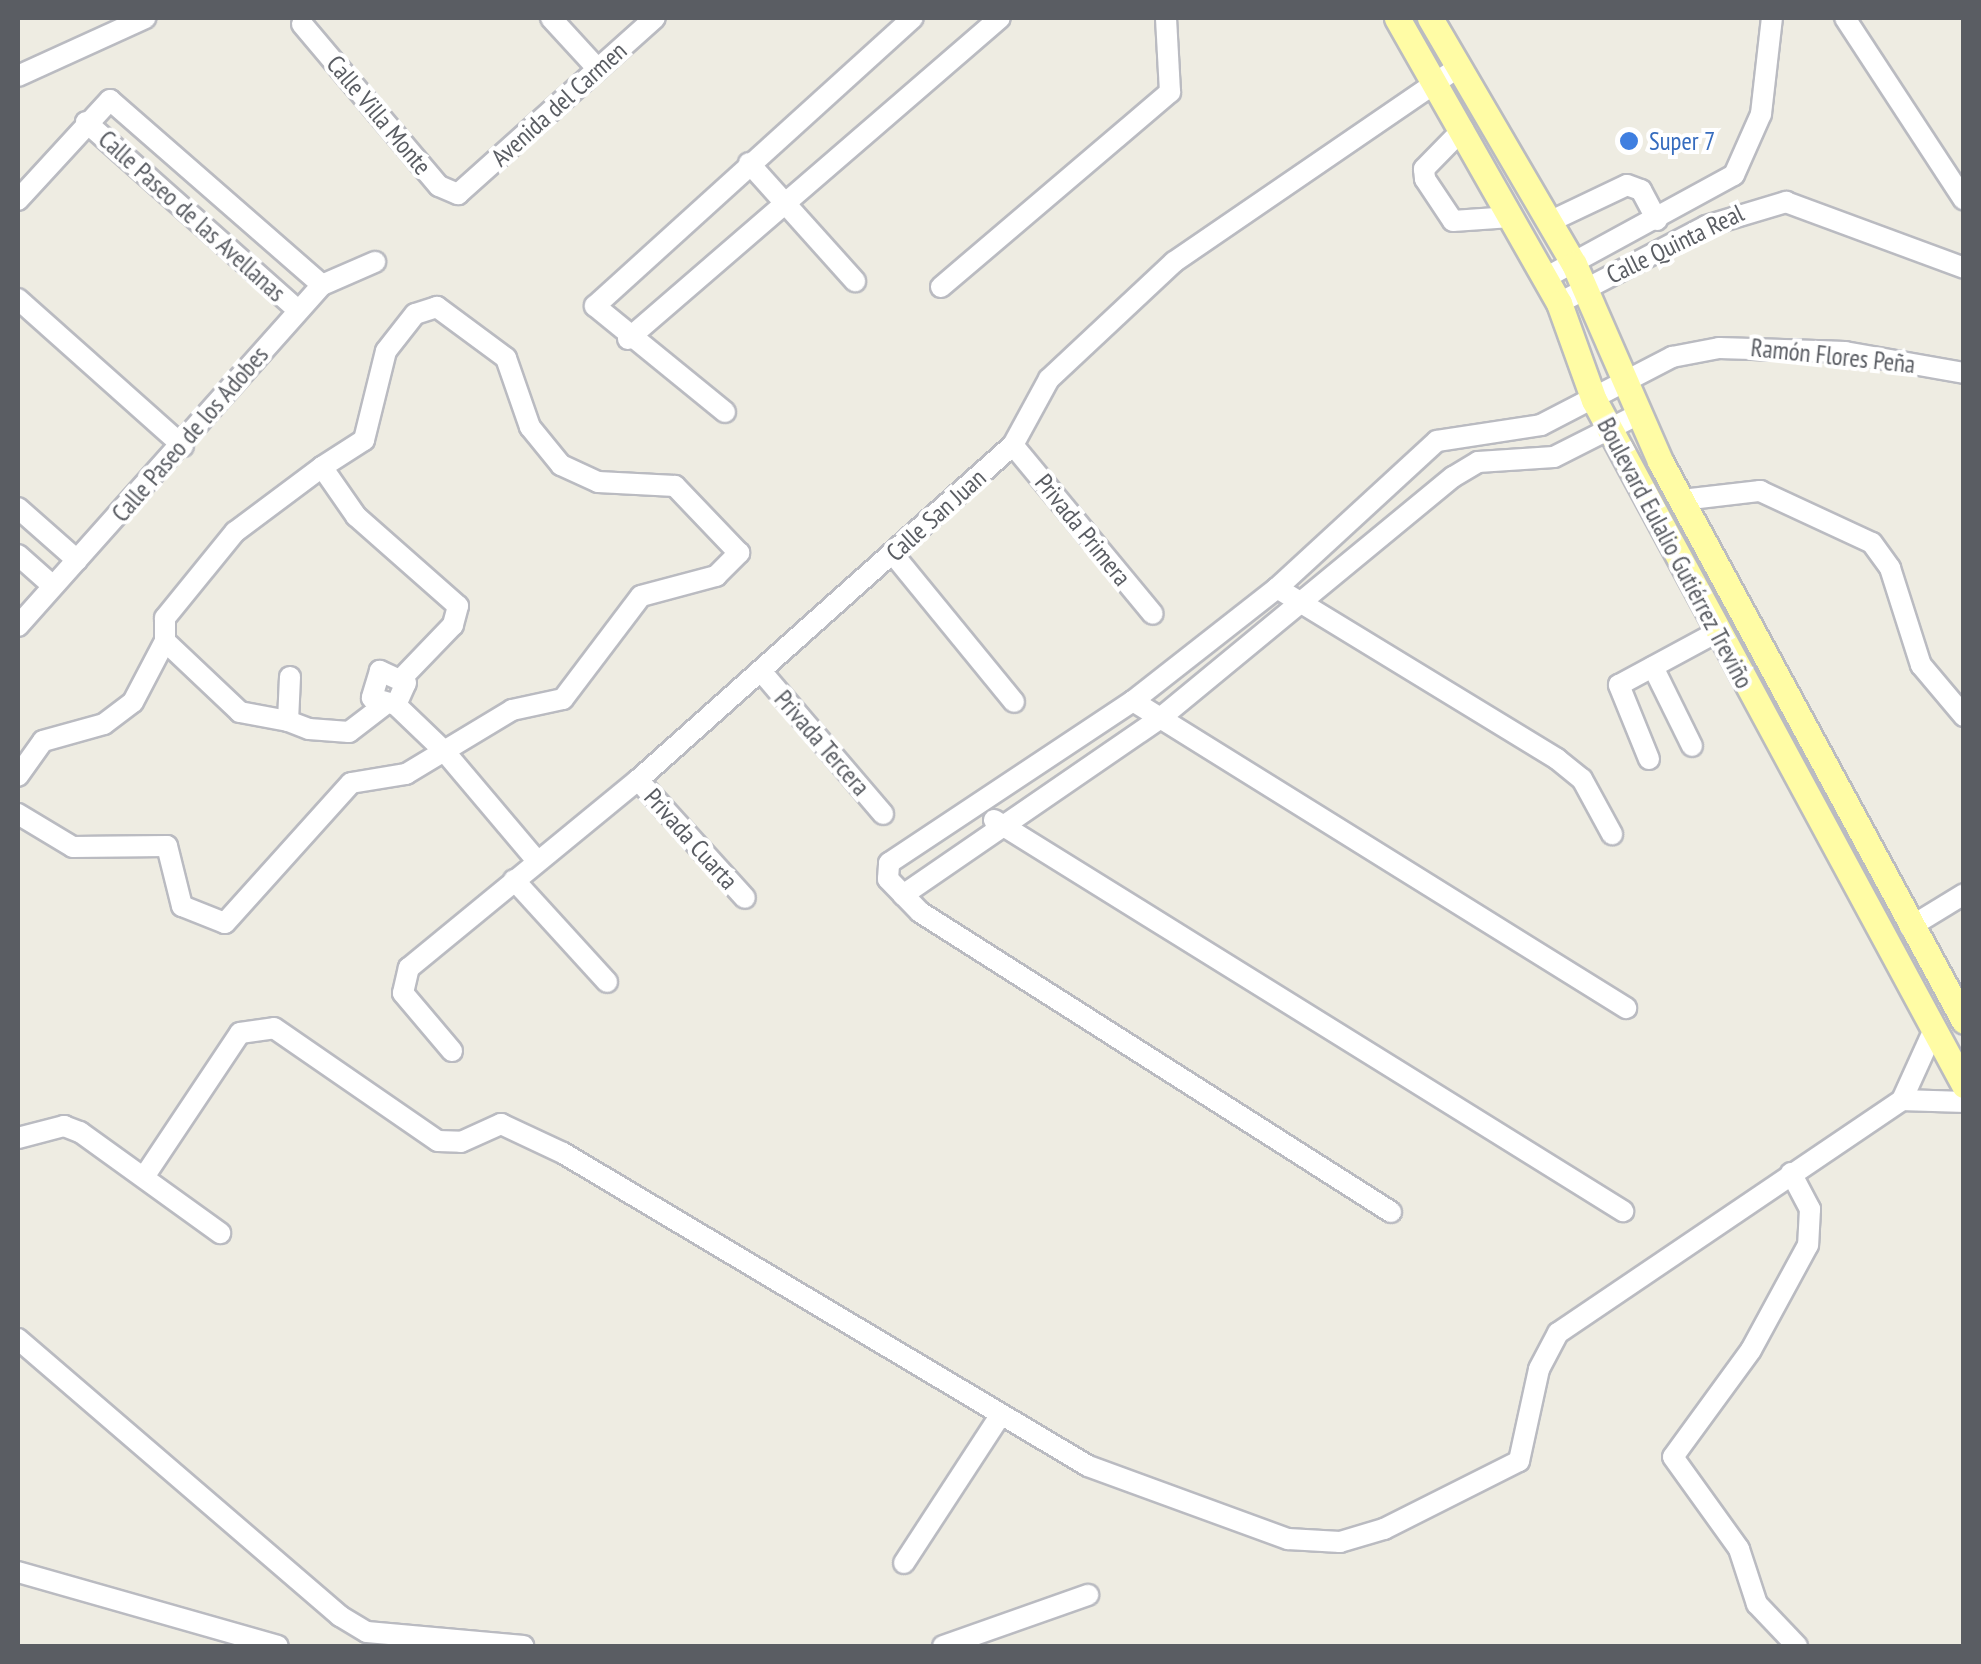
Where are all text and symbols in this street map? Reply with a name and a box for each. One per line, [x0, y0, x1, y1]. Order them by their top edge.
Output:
street label: Avenida del Carmen [485, 36, 633, 172]
street label: Calle Villa Monte [320, 49, 438, 181]
street label: Calle Paseo de las Avellanas [92, 124, 292, 308]
place label: Super 7 [1649, 126, 1715, 156]
marker: Super 7 [1618, 130, 1640, 152]
street label: Calle Quinta Real [1602, 198, 1748, 290]
street label: Ramón Flores Peña [1749, 332, 1917, 380]
street label: Calle Paseo de los Adobes [105, 340, 275, 528]
street label: Boulevard Eulalio Gutiérrez Treviño [1591, 412, 1759, 694]
street label: Calle San Juan [880, 463, 992, 567]
street label: Privada Primera [1029, 468, 1137, 592]
street label: Privada Tercera [768, 684, 876, 802]
street label: Privada Cuarta [638, 783, 744, 895]

